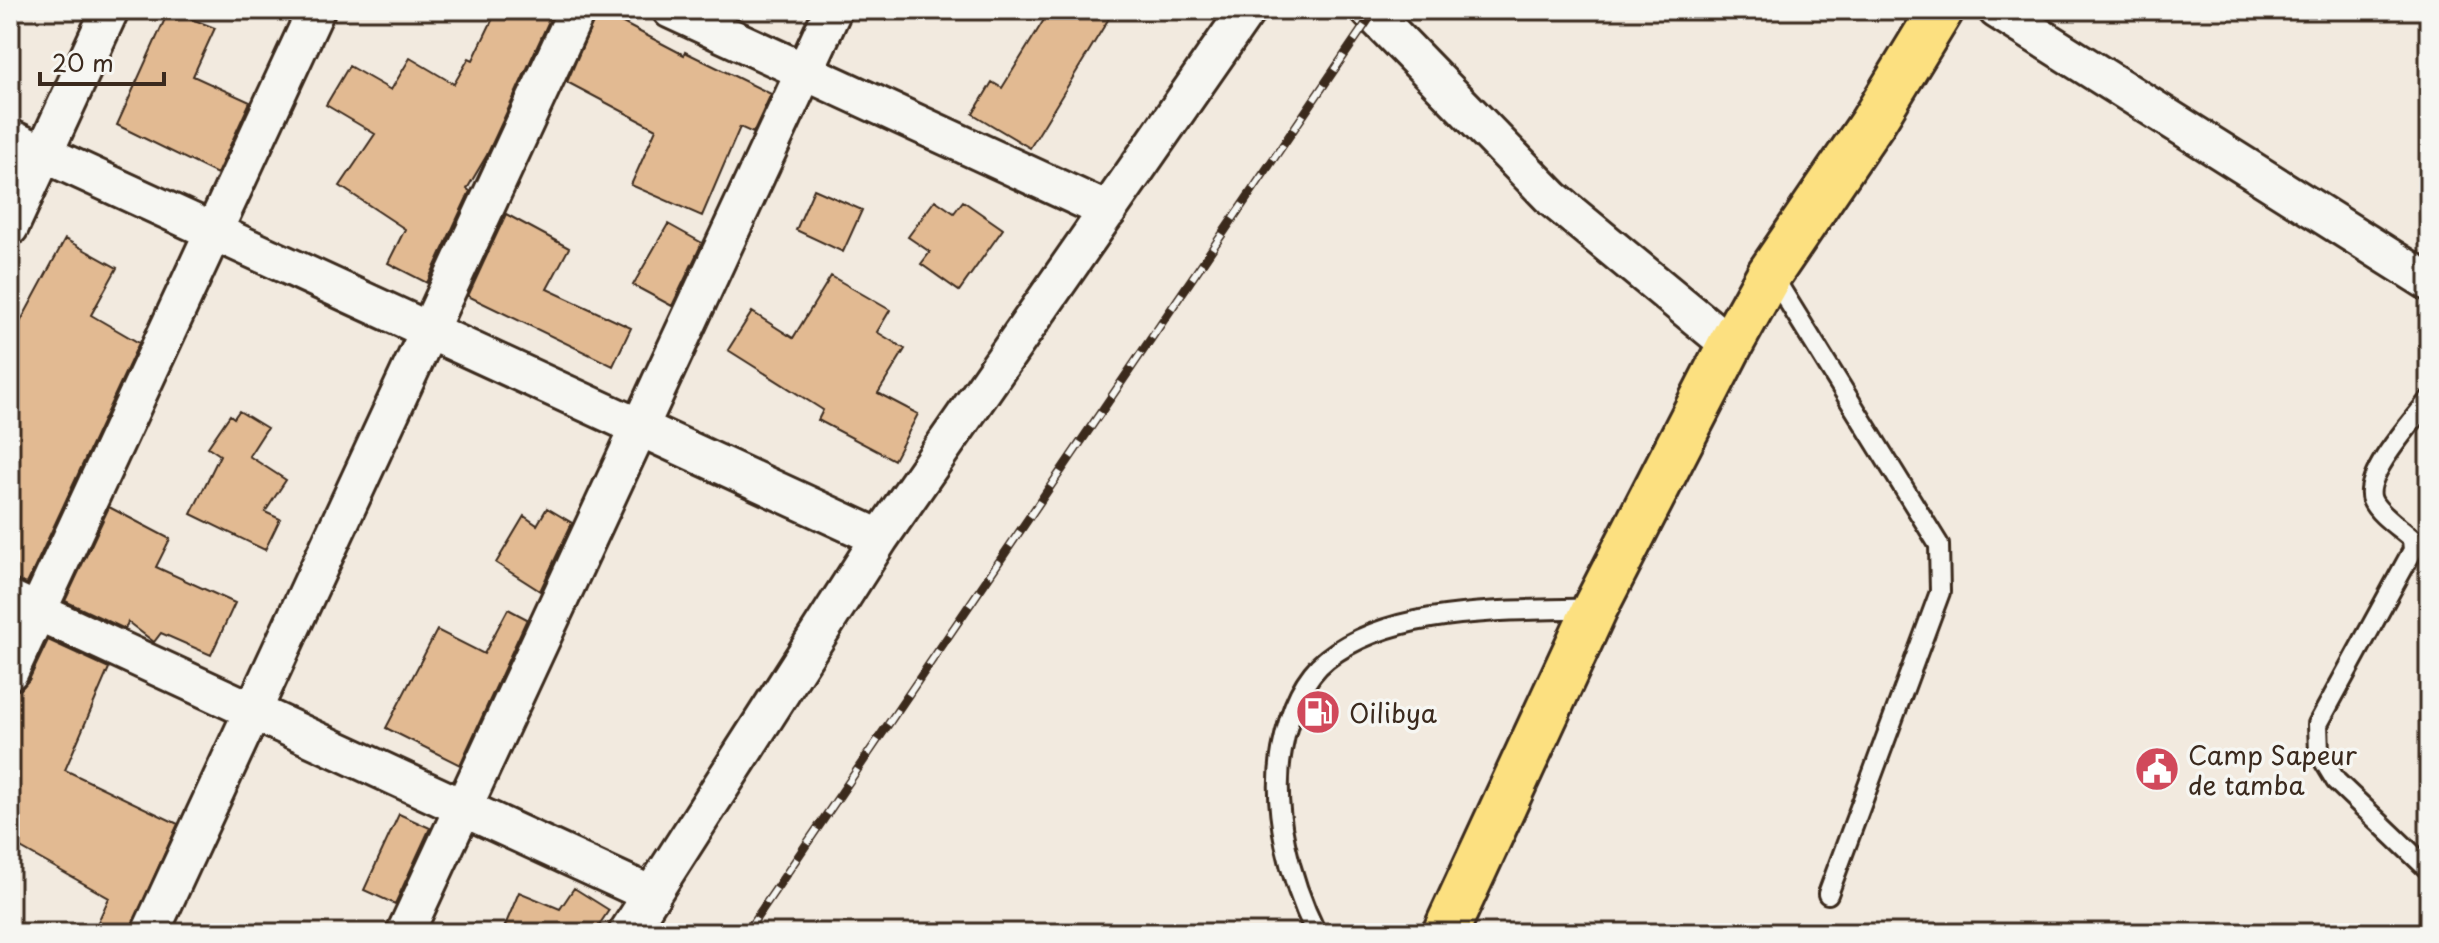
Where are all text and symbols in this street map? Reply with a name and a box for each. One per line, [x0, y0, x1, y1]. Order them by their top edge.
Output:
scale bar [40, 36, 164, 86]
text: 20 m [52, 44, 114, 80]
fuel station icon: Oilibya [1294, 688, 1342, 736]
place label: Oilibya [1349, 693, 1438, 732]
place label: Camp Sapeur de tamba [2188, 735, 2358, 804]
public building icon: Camp Sapeur de tamba [2133, 745, 2181, 793]

